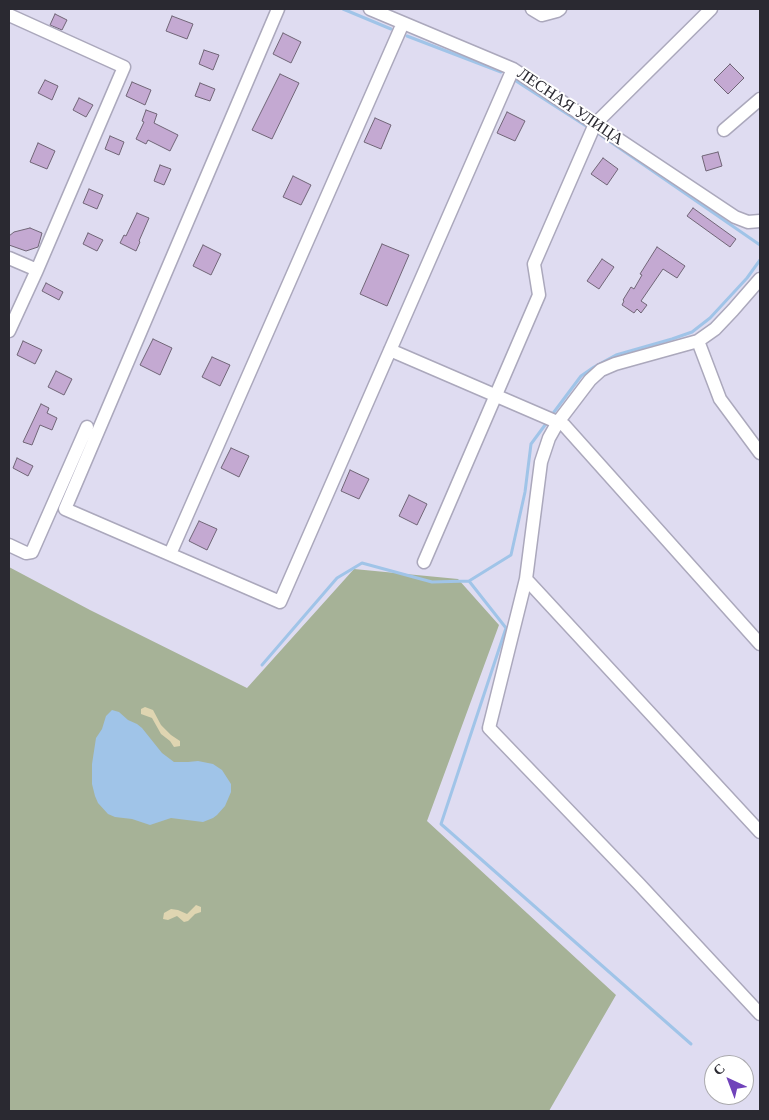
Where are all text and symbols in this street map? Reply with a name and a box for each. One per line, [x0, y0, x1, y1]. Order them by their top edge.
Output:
street label: ЛЕСНАЯ УЛИЦА [513, 64, 627, 150]
north arrow [704, 1055, 754, 1105]
text: С [710, 1060, 728, 1078]

